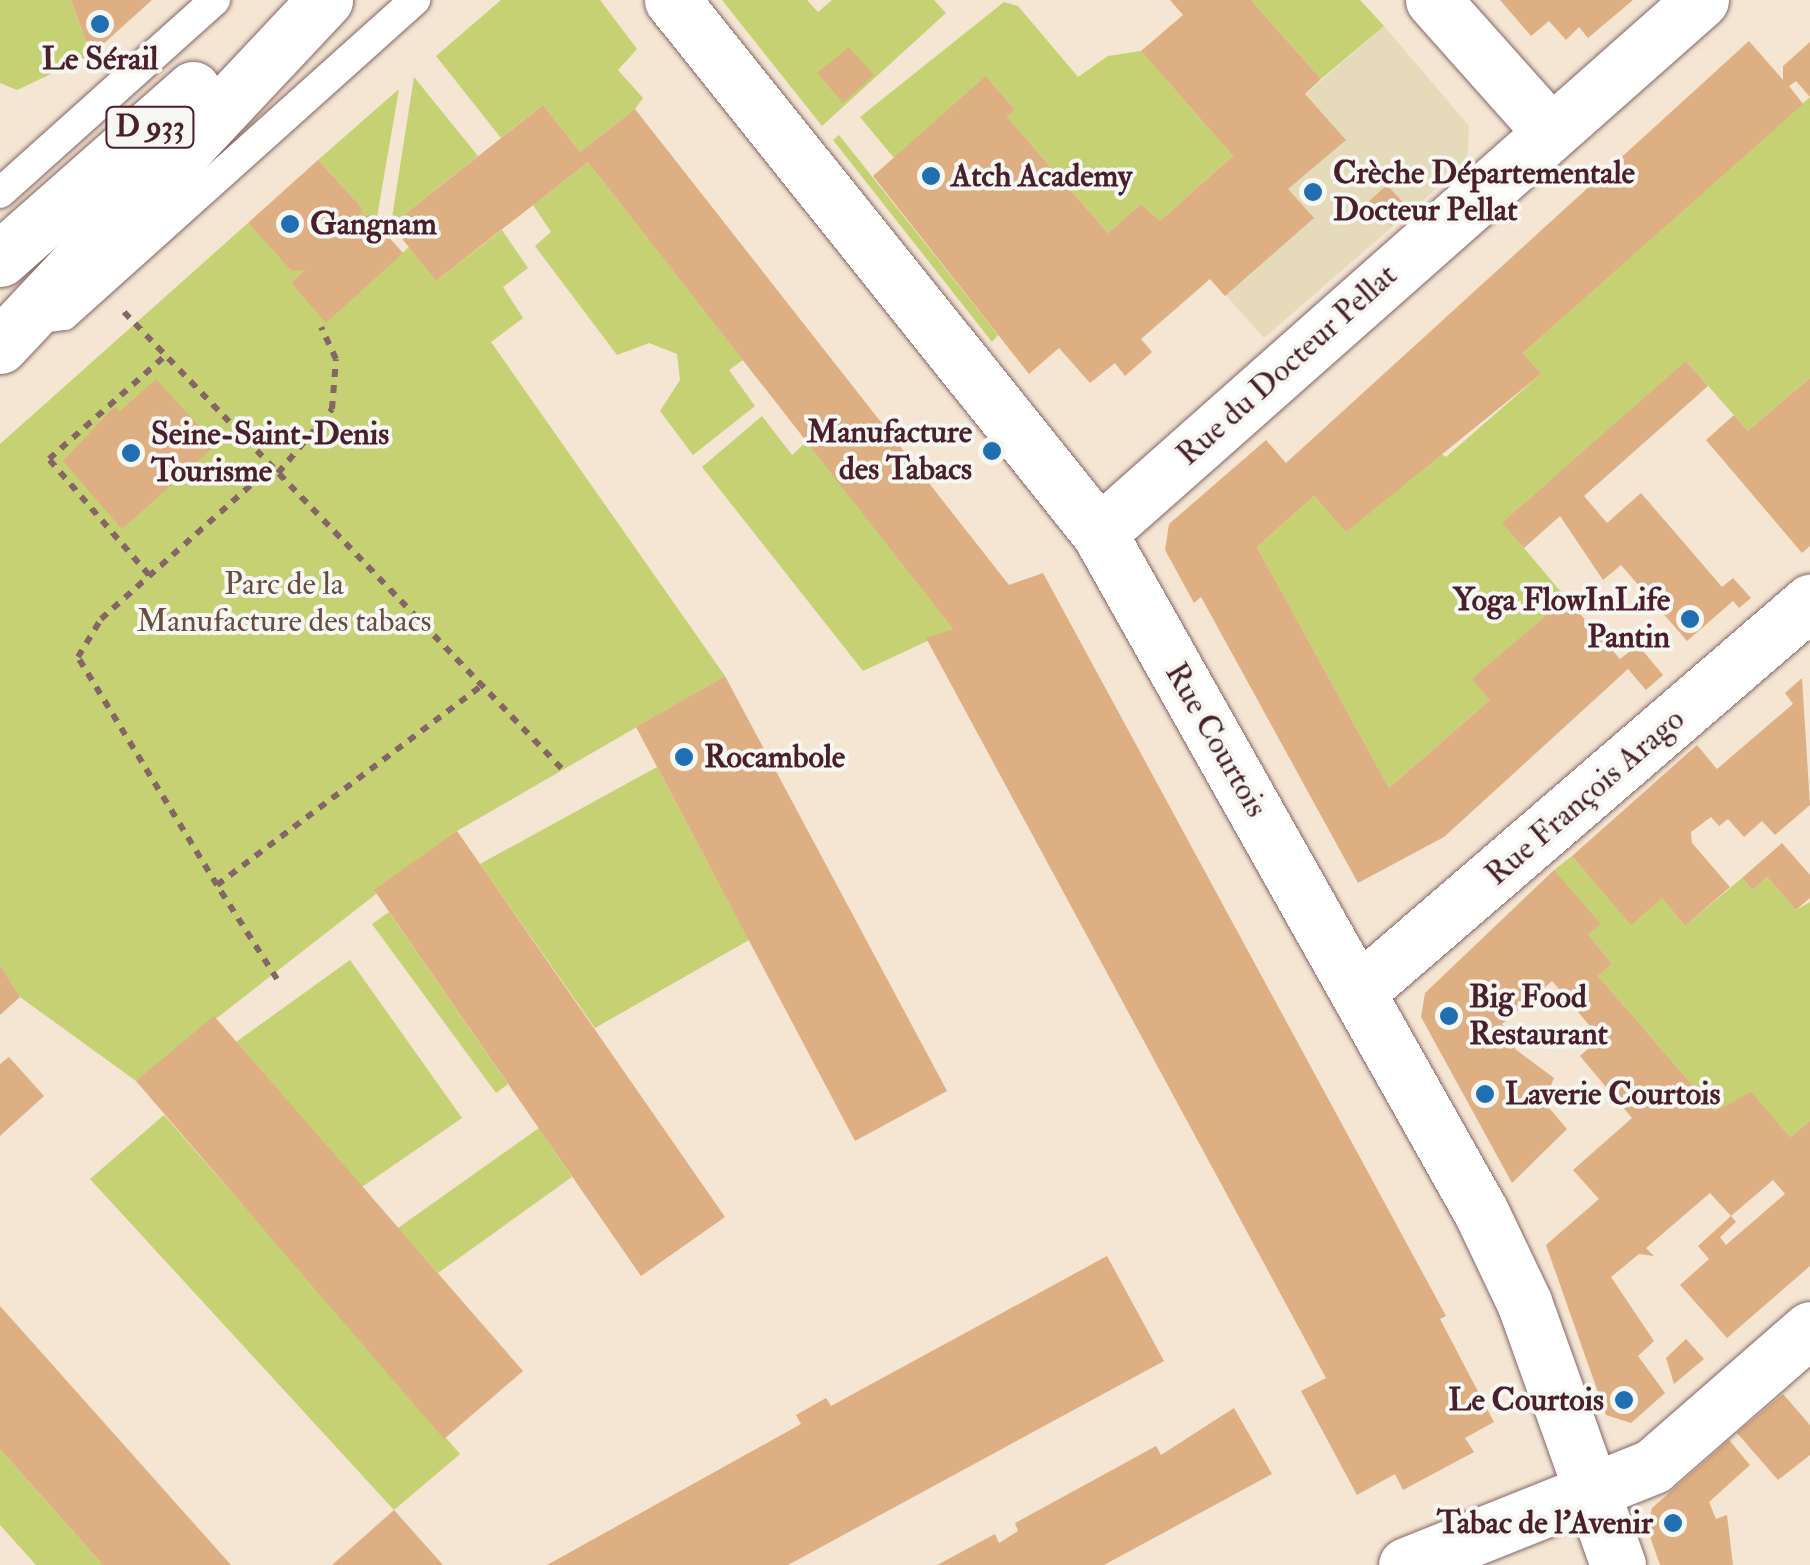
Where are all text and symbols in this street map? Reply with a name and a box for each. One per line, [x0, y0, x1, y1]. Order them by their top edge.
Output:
marker: Le Sérail [89, 13, 111, 35]
place label: Le Sérail [42, 40, 158, 78]
road number: D 933 [105, 102, 195, 152]
place label: Crèche Départementale Docteur Pellat [1333, 155, 1635, 230]
place label: Atch Academy [951, 157, 1132, 195]
marker: Atch Academy [920, 165, 942, 187]
marker: Crèche Départementale Docteur Pellat [1302, 181, 1324, 203]
place label: Gangnam [310, 205, 437, 243]
marker: Gangnam [279, 213, 301, 235]
street label: Rue du Docteur Pellat [1169, 256, 1405, 474]
place label: Manufacture des Tabacs [807, 414, 972, 489]
place label: Seine-Saint-Denis Tourisme [151, 416, 389, 491]
marker: Manufacture des Tabacs [981, 440, 1003, 462]
marker: Seine-Saint-Denis Tourisme [120, 442, 142, 464]
park label: Parc de la Manufacture des tabacs [136, 566, 432, 641]
place label: Yoga FlowInLife Pantin [1453, 582, 1670, 657]
marker: Yoga FlowInLife Pantin [1679, 608, 1701, 630]
street label: Rue Courtois [1156, 656, 1276, 824]
street label: Rue François Arago [1478, 700, 1692, 894]
place label: Rocambole [704, 738, 845, 776]
marker: Rocambole [673, 746, 695, 768]
place label: Big Food Restaurant [1469, 979, 1608, 1054]
marker: Big Food Restaurant [1438, 1005, 1460, 1027]
place label: Laverie Courtois [1505, 1075, 1721, 1113]
marker: Laverie Courtois [1474, 1083, 1496, 1105]
place label: Le Courtois [1448, 1381, 1604, 1419]
marker: Le Courtois [1613, 1389, 1635, 1411]
place label: Tabac de l'Avenir [1437, 1504, 1653, 1542]
marker: Tabac de l'Avenir [1662, 1512, 1684, 1534]

